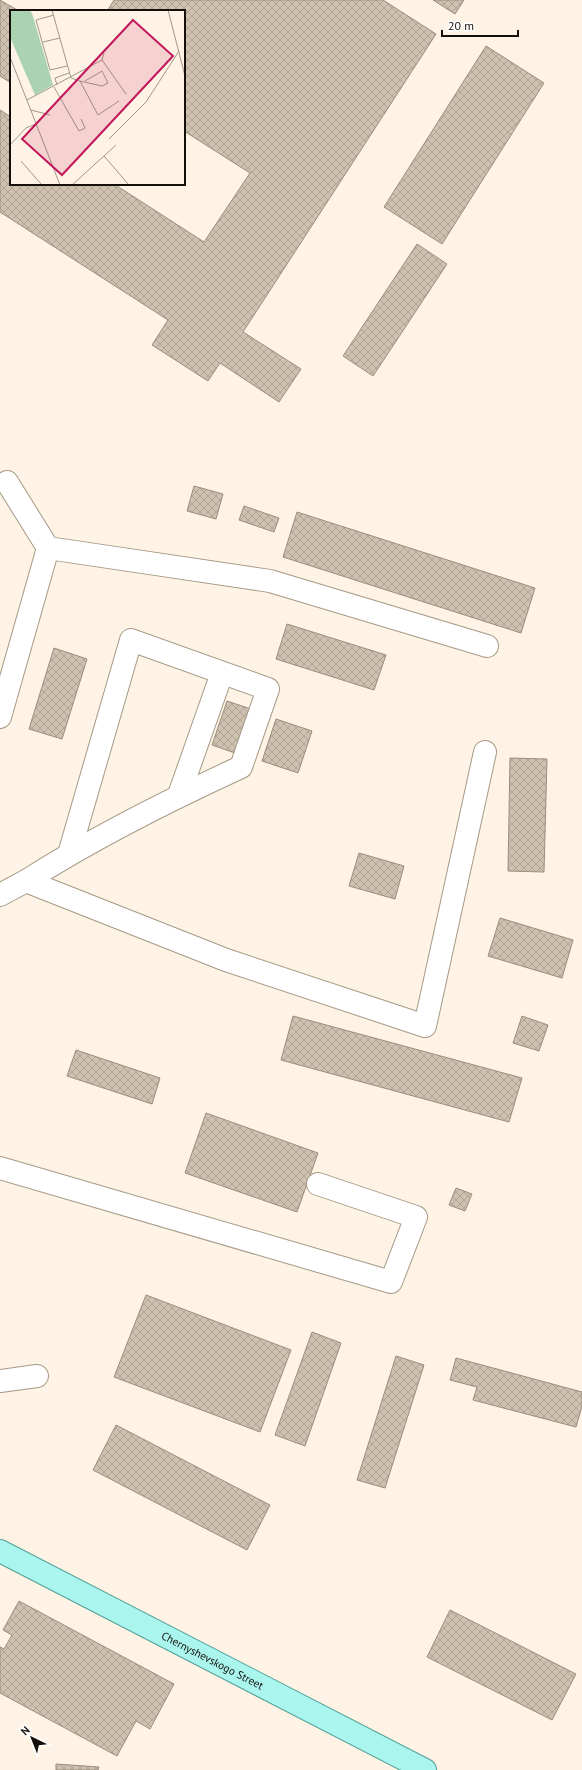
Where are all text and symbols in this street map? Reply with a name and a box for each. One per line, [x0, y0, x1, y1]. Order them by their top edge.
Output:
inset map [10, 10, 185, 185]
scale bar [442, 12, 518, 38]
text: 20 m [448, 18, 474, 33]
street label: Chernyshevskogo Street [159, 1628, 266, 1693]
north arrow [12, 1718, 52, 1758]
text: N [18, 1723, 33, 1738]

